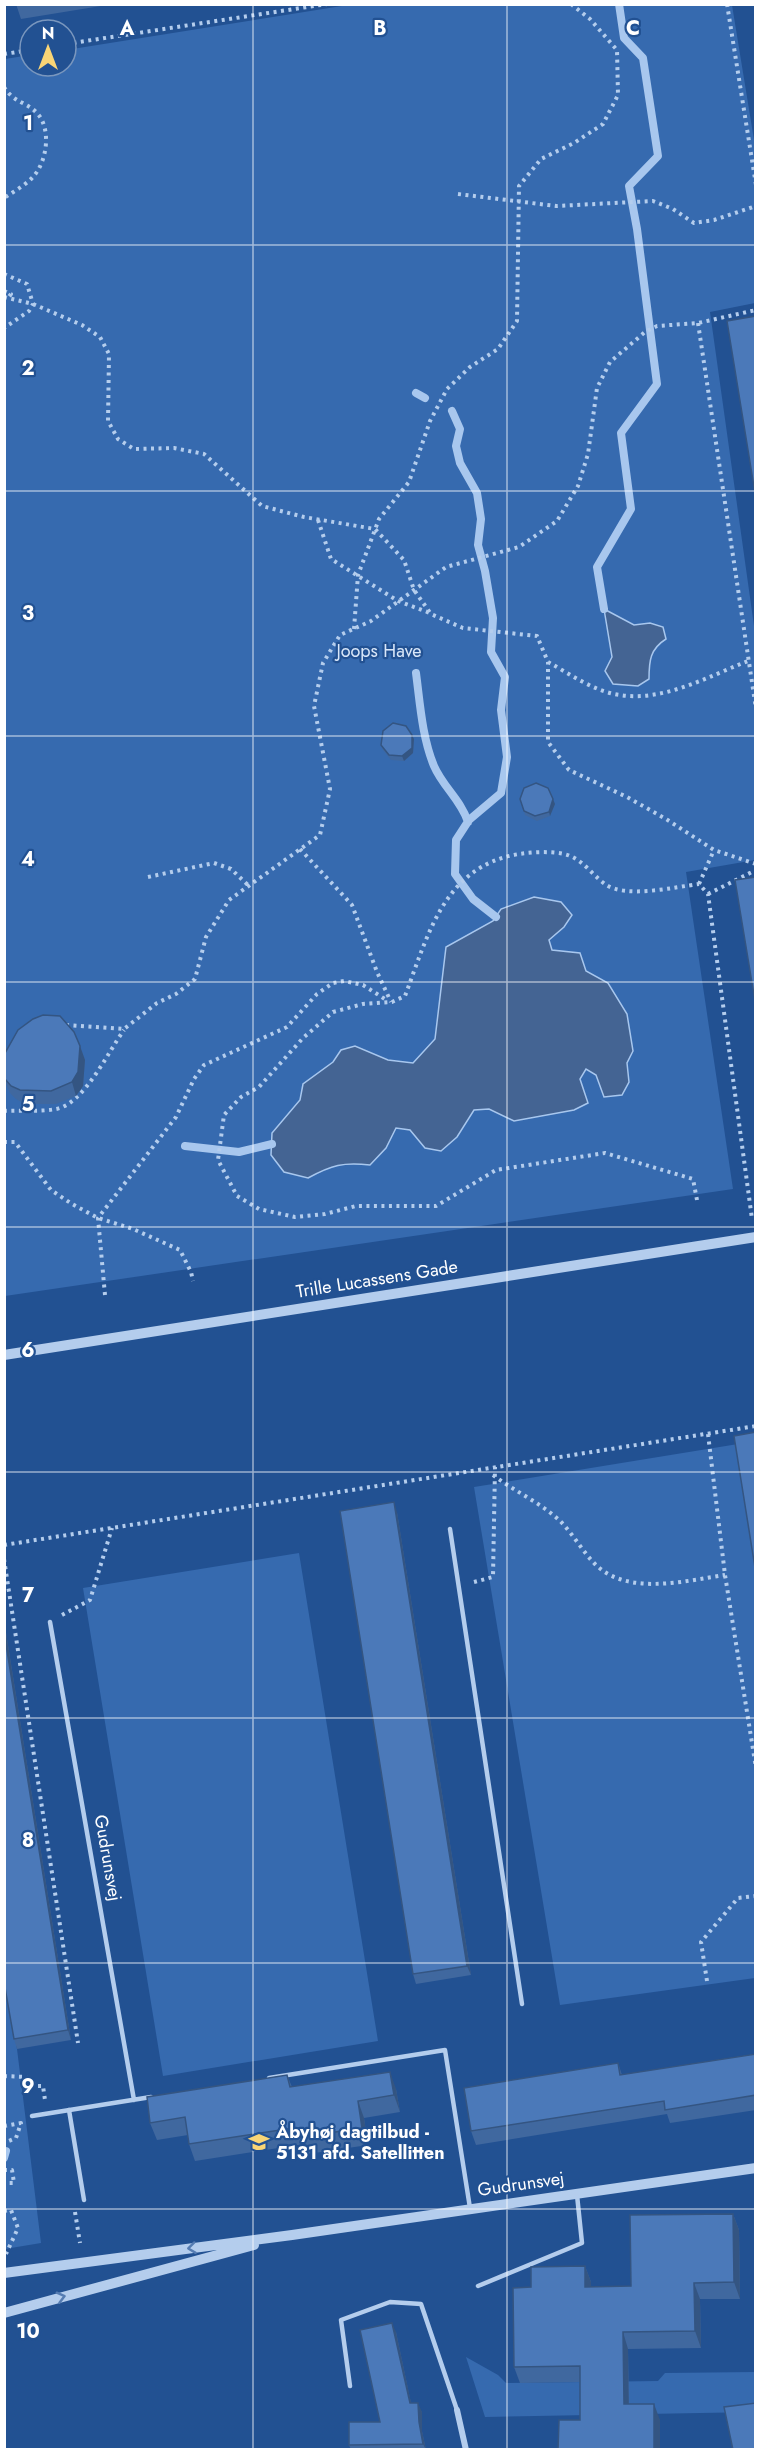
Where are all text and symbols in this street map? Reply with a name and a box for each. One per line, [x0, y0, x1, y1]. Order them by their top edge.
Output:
text: A [119, 14, 135, 43]
text: B [373, 14, 387, 43]
text: C [626, 14, 640, 43]
north arrow [18, 18, 78, 78]
text: N [42, 22, 54, 45]
text: 1 [23, 109, 33, 138]
text: 2 [21, 354, 35, 383]
text: 3 [22, 599, 34, 628]
park label: Joops Have [334, 638, 422, 664]
text: 4 [21, 845, 35, 874]
text: 5 [22, 1090, 35, 1119]
street label: Trille Lucassens Gade [294, 1253, 460, 1305]
text: 6 [21, 1336, 35, 1365]
text: 7 [22, 1581, 35, 1610]
street label: Gudrunsvej [88, 1813, 128, 1903]
text: 8 [22, 1826, 34, 1855]
text: 9 [21, 2072, 35, 2101]
place label: Åbyhøj dagtilbud - 5131 afd. Satellitten [275, 2119, 445, 2166]
school or university icon: Åbyhøj dagtilbud - 5131 afd. Satellitten [247, 2130, 271, 2154]
street label: Gudrunsvej [476, 2165, 566, 2203]
one-way arrow [188, 2241, 197, 2253]
one-way arrow [56, 2292, 66, 2305]
text: 10 [16, 2317, 40, 2346]

